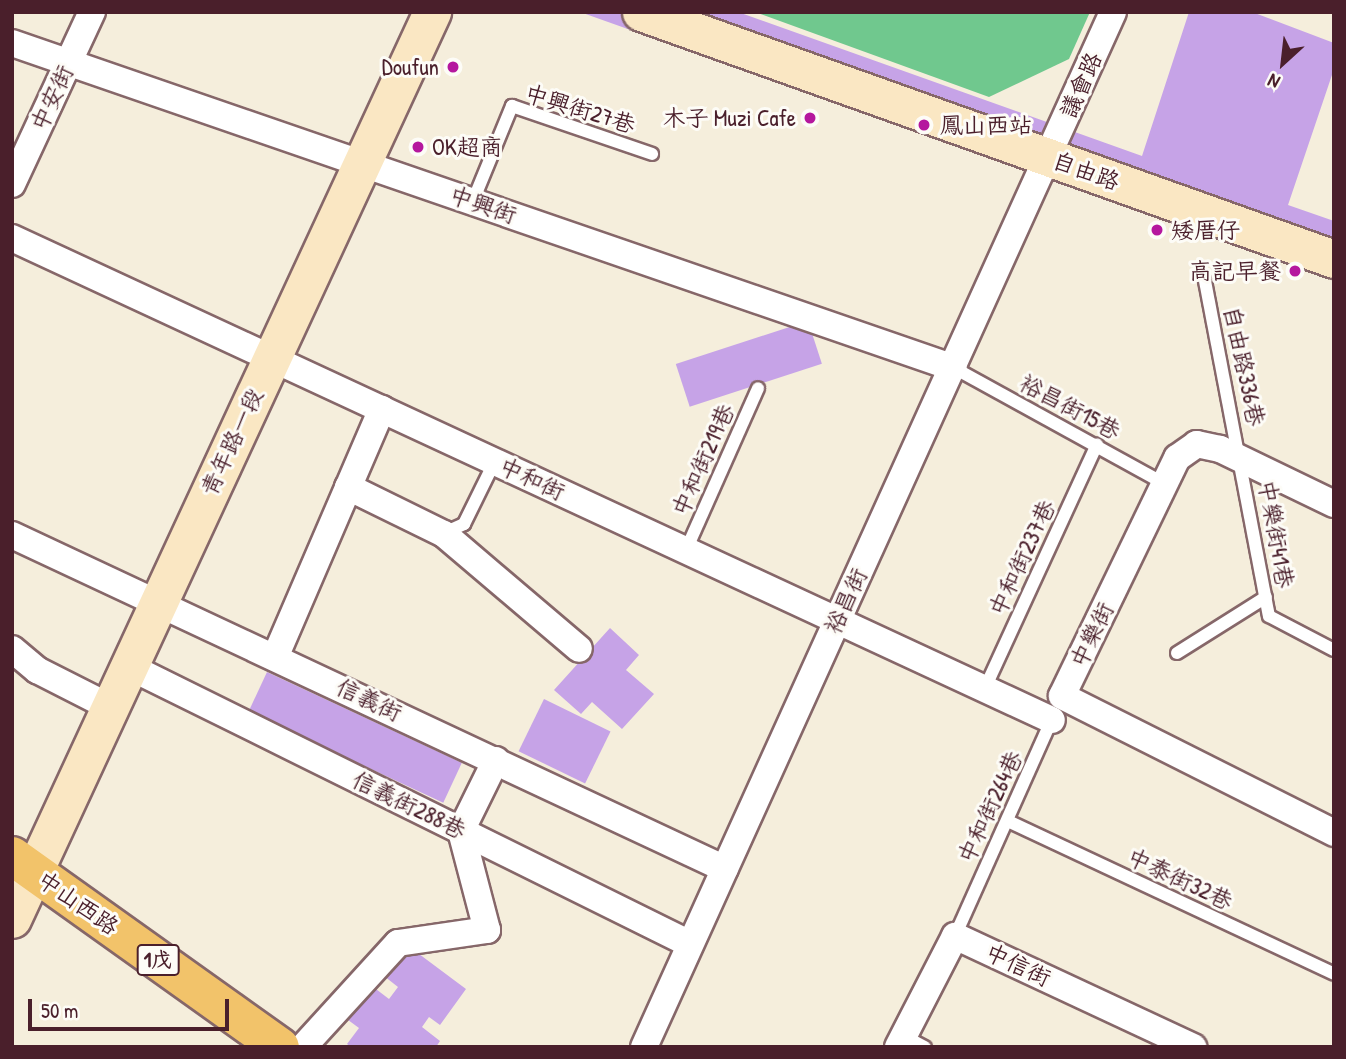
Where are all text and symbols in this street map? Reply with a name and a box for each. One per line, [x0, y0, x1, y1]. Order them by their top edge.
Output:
north arrow [1248, 28, 1318, 98]
street label: 議會路 [1054, 48, 1108, 122]
place label: Doufun [382, 53, 439, 81]
marker: Doufun [445, 59, 461, 75]
street label: 中安街 [25, 61, 79, 135]
text: N [1263, 68, 1284, 96]
street label: 中興街27巷 [521, 79, 639, 139]
place label: 木子 Muzi Cafe [663, 104, 796, 132]
marker: 木子 Muzi Cafe [802, 110, 818, 126]
place label: 鳳山西站 [940, 111, 1032, 139]
marker: 鳳山西站 [914, 115, 934, 135]
place label: OK超商 [432, 133, 503, 161]
marker: OK超商 [410, 139, 426, 155]
street label: 自由路 [1049, 146, 1123, 196]
street label: 中興街 [446, 181, 520, 229]
place label: 矮厝仔 [1171, 216, 1240, 244]
marker: 矮厝仔 [1149, 222, 1165, 238]
place label: 高記早餐 [1189, 257, 1281, 285]
marker: 高記早餐 [1287, 263, 1303, 279]
street label: 自由路336巷 [1218, 304, 1270, 428]
street label: 裕昌街15巷 [1015, 369, 1125, 445]
street label: 青年路一段 [195, 384, 269, 500]
street label: 中和街219巷 [666, 400, 740, 520]
street label: 中和街 [495, 452, 569, 506]
street label: 中樂街41巷 [1253, 478, 1299, 590]
street label: 中和街237巷 [983, 496, 1061, 620]
street label: 裕昌街 [819, 564, 873, 638]
street label: 中樂街 [1064, 598, 1120, 672]
street label: 信義街 [332, 673, 406, 727]
street label: 中和街264巷 [952, 747, 1028, 867]
street label: 信義街288巷 [348, 766, 470, 844]
street label: 中泰街32巷 [1123, 843, 1237, 915]
street label: 中山西路 [32, 865, 124, 941]
street label: 中信街 [981, 938, 1055, 992]
road number: 1戊 [135, 942, 181, 978]
scale bar [32, 986, 233, 1030]
text: 50 m [41, 996, 78, 1025]

